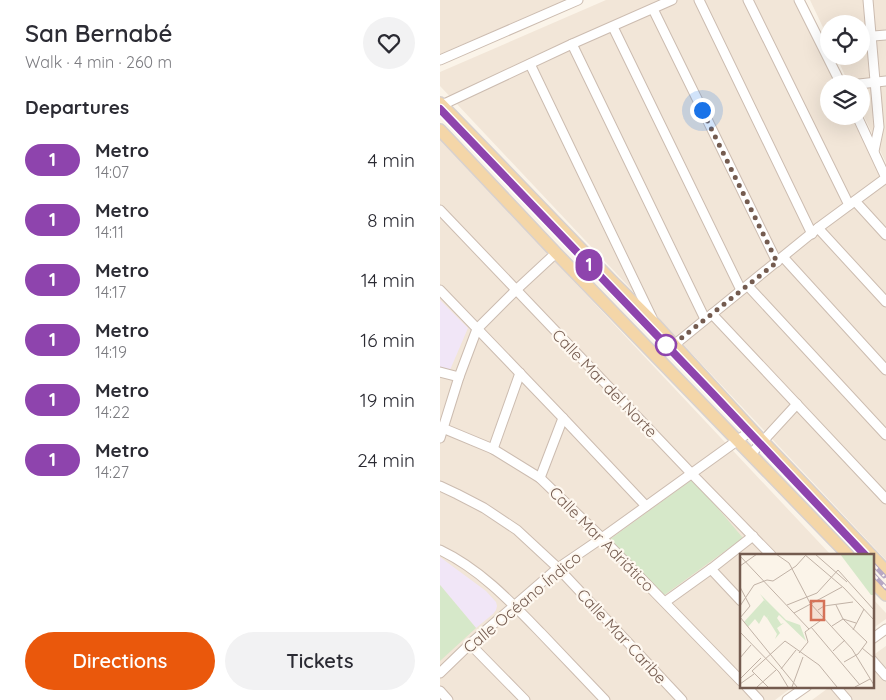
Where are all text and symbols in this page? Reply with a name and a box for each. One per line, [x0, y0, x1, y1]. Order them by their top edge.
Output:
map controls [820, 15, 870, 125]
button: locate [820, 15, 870, 65]
button: heart [363, 17, 415, 69]
text: San Bernabé [25, 18, 172, 48]
text: Walk · 4 min · 260 m [25, 52, 172, 72]
button: layers [820, 75, 870, 125]
text: Departures [25, 95, 129, 119]
your location [690, 98, 715, 123]
text: Metro [95, 138, 149, 162]
text: 1 [49, 148, 56, 171]
text: 4 min [367, 148, 415, 172]
text: 14:07 [95, 162, 129, 182]
text: Metro [95, 198, 149, 222]
text: 1 [49, 208, 56, 231]
text: 8 min [367, 208, 415, 232]
text: 14:11 [95, 222, 124, 242]
line badge: 1 [573, 249, 605, 281]
text: 1 [585, 253, 593, 276]
text: Metro [95, 258, 149, 282]
text: 1 [49, 268, 56, 291]
text: 14 min [361, 268, 415, 292]
text: 14:17 [95, 282, 126, 302]
text: Metro [95, 318, 149, 342]
street label: Calle Mar del Norte [548, 325, 662, 441]
text: 1 [49, 328, 56, 351]
text: 16 min [360, 328, 415, 352]
unlabelled marker [655, 334, 677, 356]
text: 14:19 [95, 342, 127, 362]
text: Metro [95, 378, 149, 402]
text: 1 [49, 388, 56, 411]
text: 19 min [360, 388, 415, 412]
text: 14:22 [95, 402, 130, 422]
text: Metro [95, 438, 149, 462]
text: 1 [49, 448, 56, 471]
text: 24 min [357, 448, 415, 472]
text: 14:27 [95, 462, 129, 482]
street label: Calle Mar Adriático [545, 482, 659, 596]
street label: Calle Océano Índico [459, 547, 585, 657]
inset map [740, 554, 873, 688]
street label: Calle Mar Caribe [573, 584, 671, 688]
button: Directions [25, 632, 215, 690]
button: Tickets [225, 632, 415, 690]

